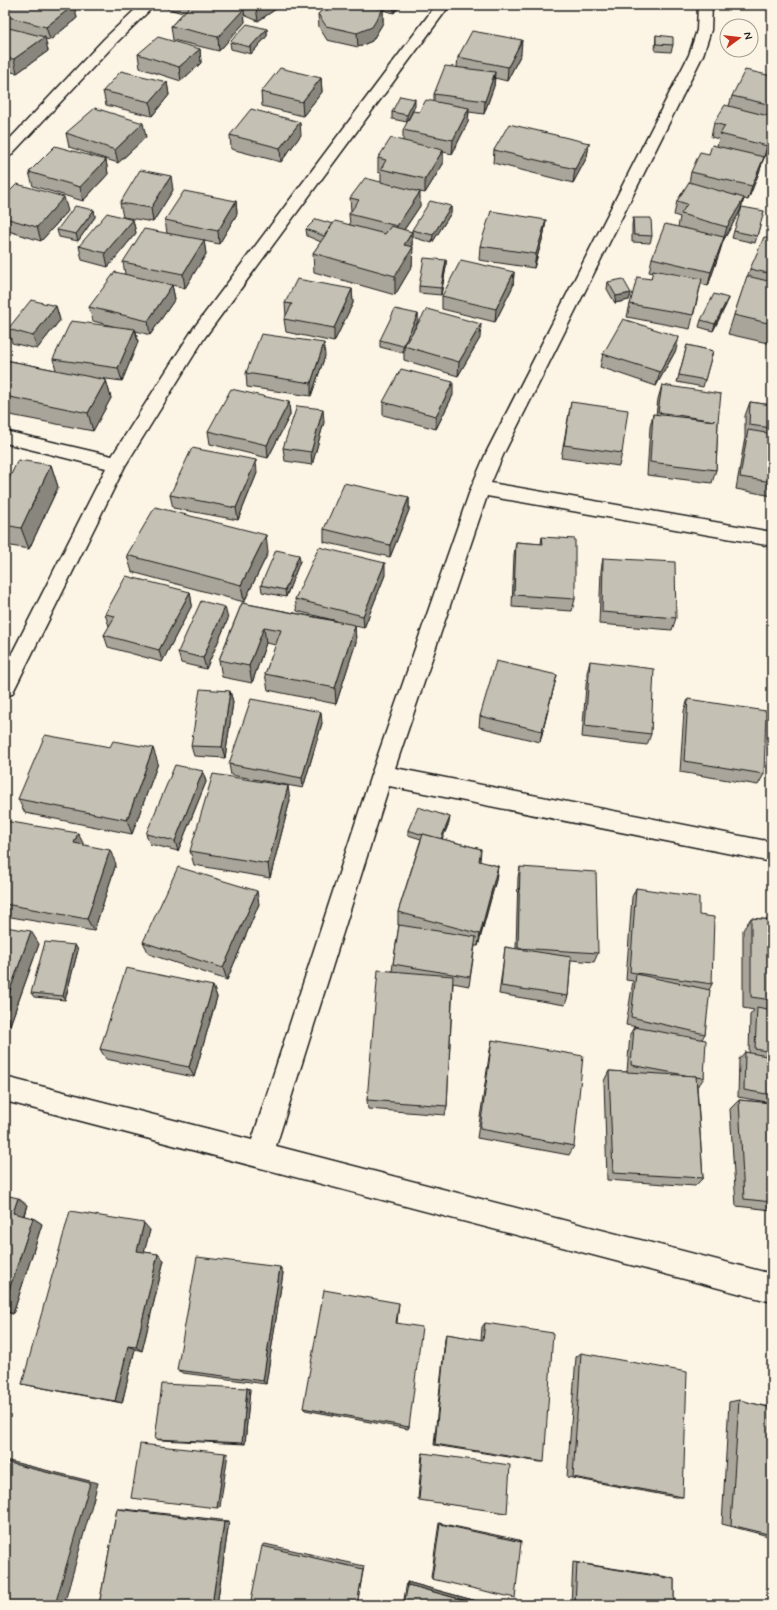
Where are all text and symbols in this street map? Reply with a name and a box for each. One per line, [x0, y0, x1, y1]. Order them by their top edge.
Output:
north arrow [719, 18, 759, 58]
text: N [740, 30, 755, 41]

